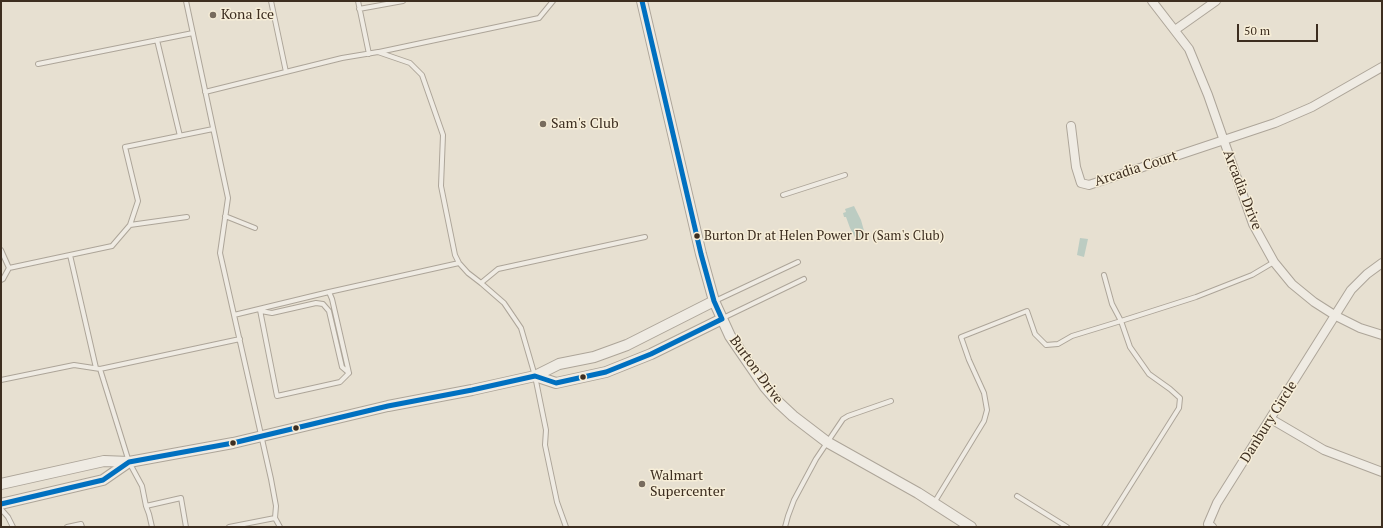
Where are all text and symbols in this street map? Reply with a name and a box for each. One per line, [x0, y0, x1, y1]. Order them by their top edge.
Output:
place label: Kona Ice [221, 7, 274, 23]
marker: Kona Ice [208, 10, 218, 20]
scale bar [1239, 16, 1320, 42]
text: 50 m [1244, 23, 1270, 38]
place label: Sam's Club [551, 116, 619, 132]
marker: Sam's Club [538, 119, 548, 129]
street label: Arcadia Court [1093, 148, 1179, 190]
street label: Arcadia Drive [1219, 148, 1265, 232]
place label: Burton Dr at Helen Power Dr (Sam's Club) [704, 228, 944, 244]
marker: Burton Dr at Helen Power Dr (Sam's Club) [692, 231, 702, 241]
street label: Burton Drive [726, 333, 786, 407]
unlabelled marker [578, 372, 588, 382]
street label: Danbury Circle [1237, 378, 1301, 466]
unlabelled marker [291, 423, 301, 433]
unlabelled marker [228, 438, 238, 448]
place label: Walmart Supercenter [650, 468, 725, 500]
marker: Walmart Supercenter [637, 479, 647, 489]

